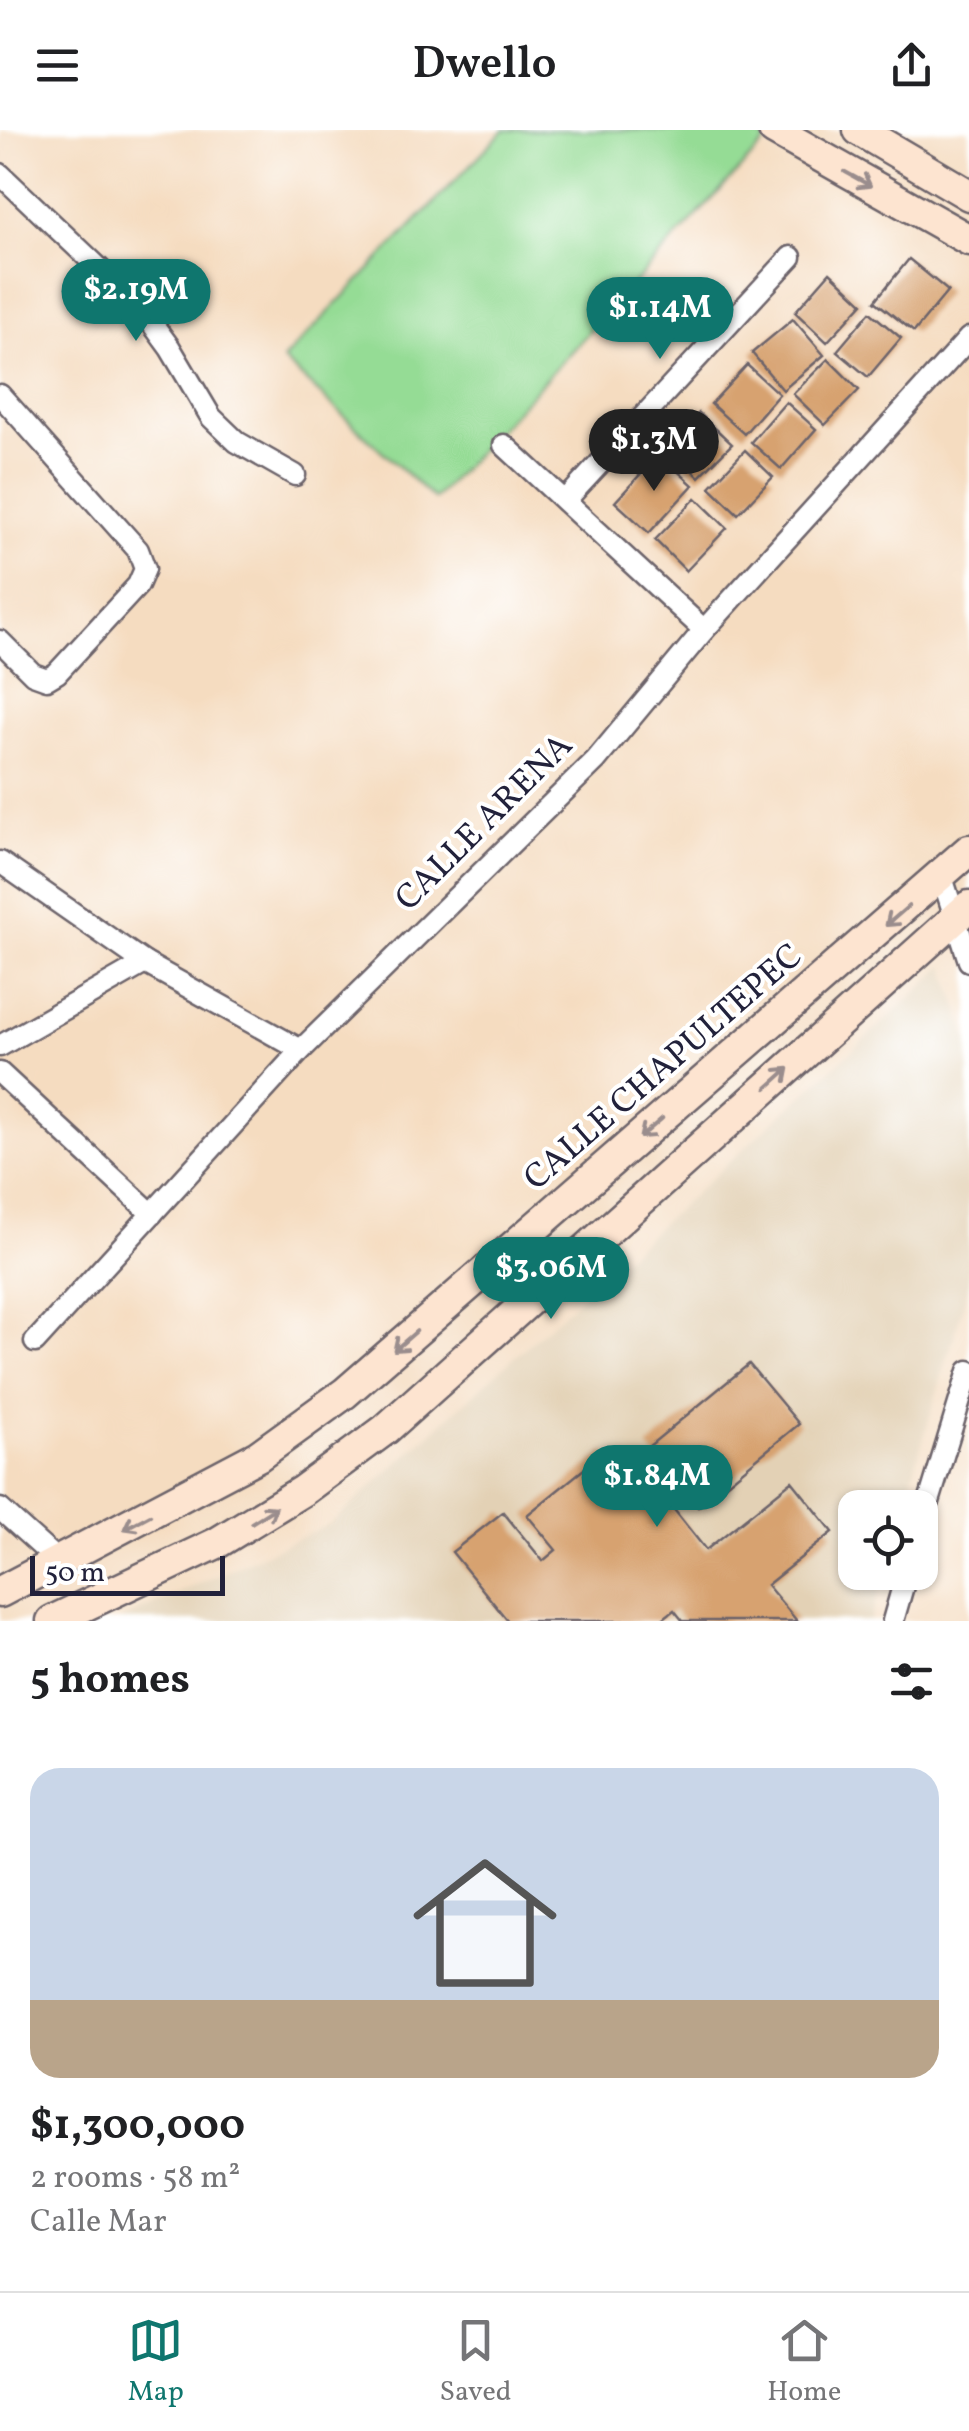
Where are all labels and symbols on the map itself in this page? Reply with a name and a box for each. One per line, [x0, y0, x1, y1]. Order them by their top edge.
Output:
one-way arrow [843, 169, 872, 189]
pin: $2.19M [55, 259, 217, 344]
pin: $1.14M [579, 277, 741, 362]
pin: $1.3M [584, 409, 724, 494]
street label: CALLE ARENA [385, 723, 585, 923]
one-way arrow [884, 904, 910, 926]
street label: CALLE CHAPULTEPEC [514, 933, 814, 1203]
one-way arrow [765, 1067, 790, 1090]
one-way arrow [639, 1117, 664, 1140]
pin: $3.06M [470, 1237, 632, 1322]
one-way arrow [393, 1330, 418, 1353]
pin: $1.84M [576, 1445, 738, 1530]
one-way arrow [249, 1505, 278, 1525]
one-way arrow [122, 1513, 152, 1532]
scale bar [30, 1551, 225, 1596]

